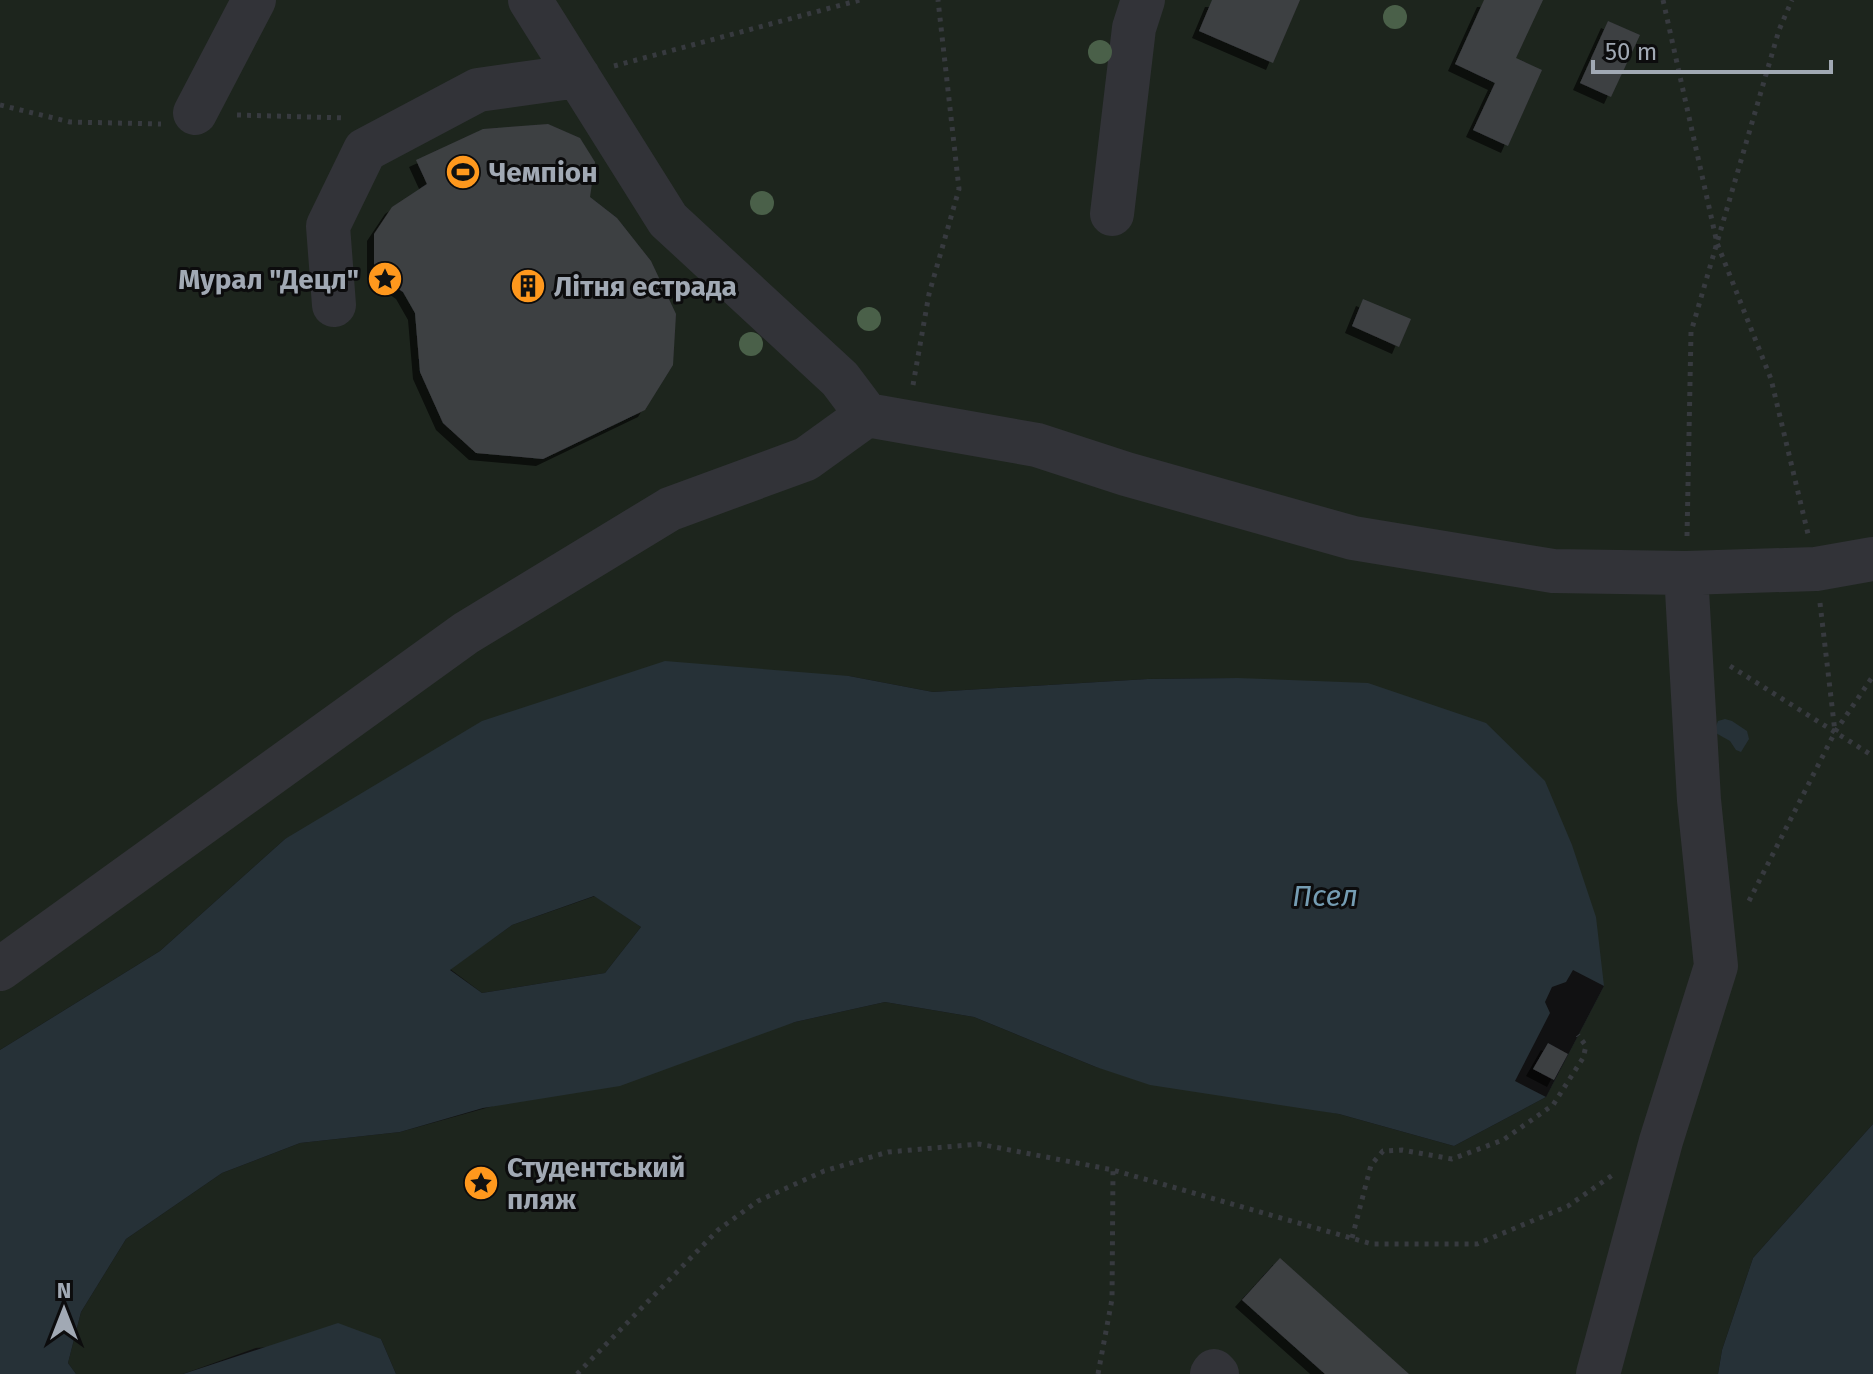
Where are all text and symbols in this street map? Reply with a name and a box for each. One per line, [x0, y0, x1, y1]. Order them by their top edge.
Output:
scale bar [1593, 24, 1831, 74]
text: 50 m [1605, 38, 1657, 66]
sports icon: Чемпіон [444, 153, 482, 191]
place label: Чемпіон [489, 156, 598, 189]
place icon: Мурал "Децл" [366, 260, 404, 298]
place label: Мурал "Децл" [178, 263, 359, 296]
building icon: Літня естрада [509, 267, 547, 305]
place label: Літня естрада [554, 270, 737, 303]
water label: Псел [1292, 878, 1358, 914]
place label: Студентський пляж [507, 1151, 685, 1216]
place icon: Студентський пляж [462, 1164, 500, 1202]
north arrow [24, 1270, 104, 1350]
text: N [57, 1277, 71, 1304]

